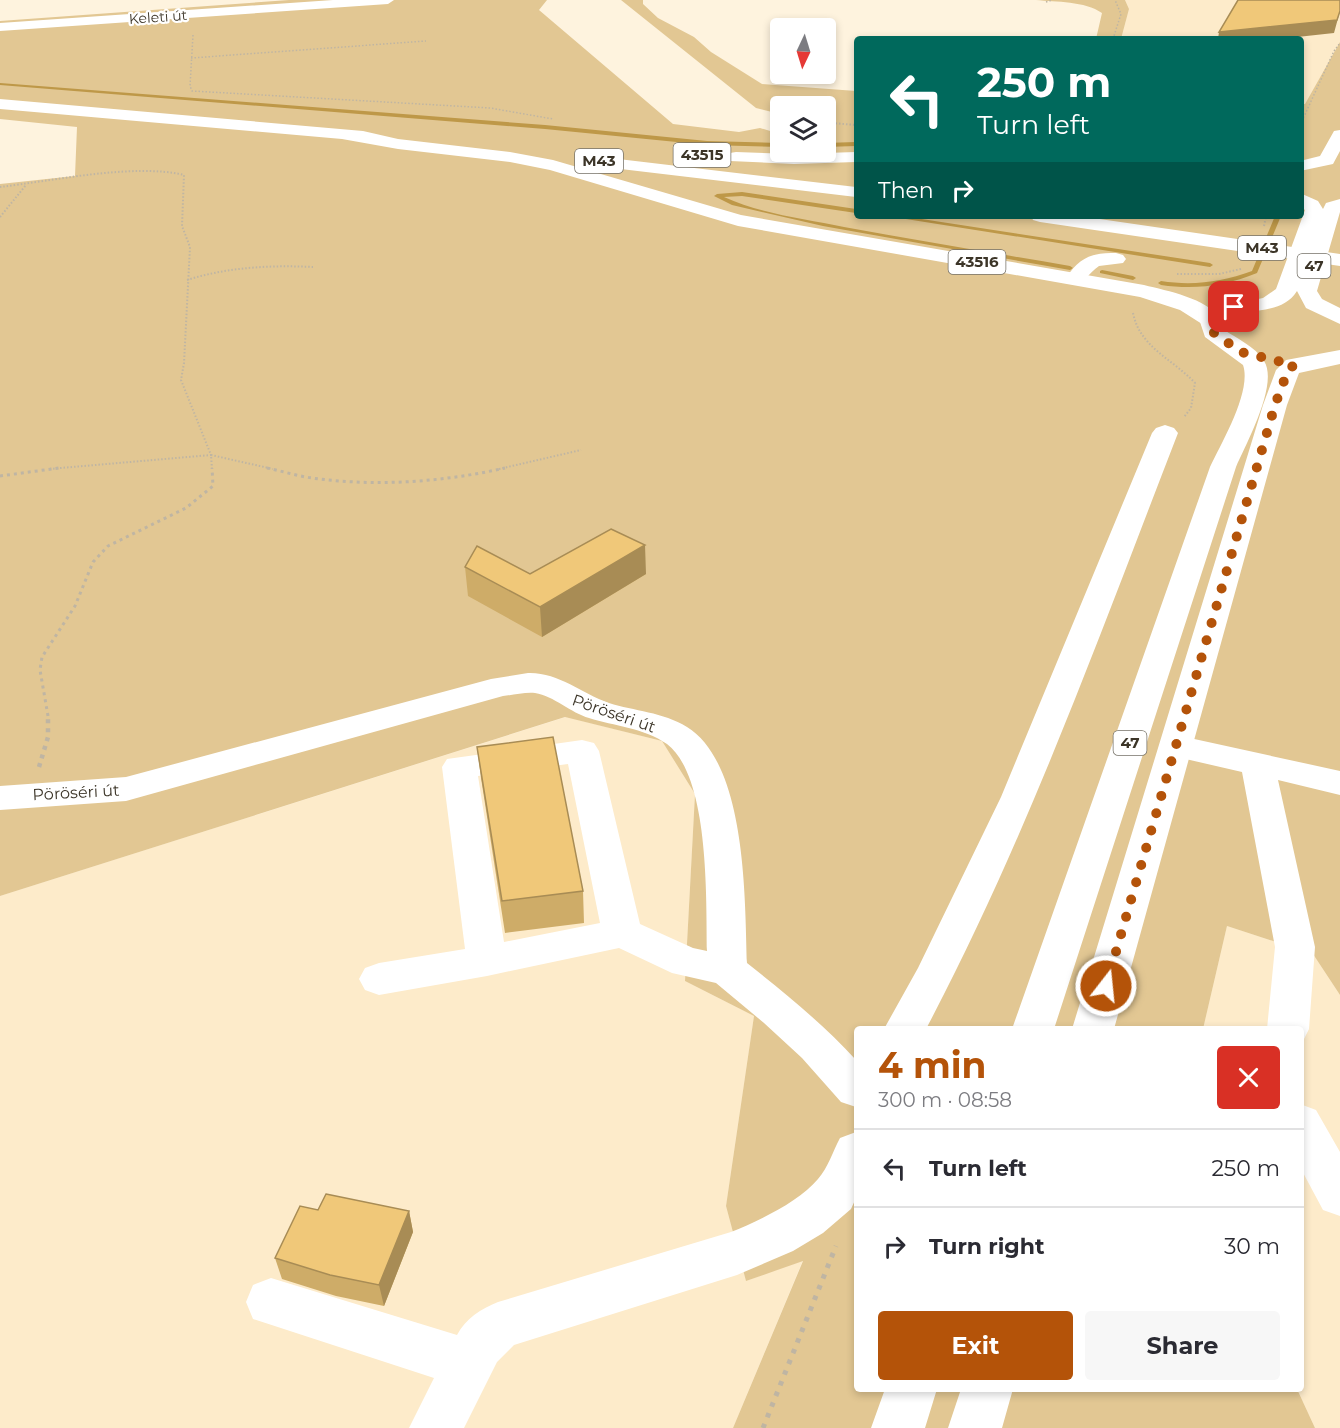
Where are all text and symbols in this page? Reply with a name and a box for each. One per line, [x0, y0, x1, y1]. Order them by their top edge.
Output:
street label: Keleti út [128, 6, 188, 28]
north arrow [770, 18, 836, 84]
map controls [770, 18, 836, 162]
text: 250 m [977, 56, 1111, 108]
icon: left [878, 60, 956, 138]
button: layers [770, 96, 836, 162]
text: Turn left [977, 108, 1090, 141]
road number: 43515 [674, 143, 730, 167]
road number: M43 [575, 149, 623, 173]
icon: right [946, 174, 979, 207]
text: Then [878, 177, 934, 204]
road number: M43 [1238, 236, 1286, 260]
road number: 43516 [948, 250, 1006, 274]
road number: 47 [1298, 254, 1330, 278]
pin [1208, 281, 1259, 332]
icon: arrive [1217, 290, 1250, 323]
street label: Pöröséri út [570, 690, 659, 737]
road number: 47 [1114, 731, 1146, 755]
street label: Pöröséri út [32, 781, 120, 804]
position arrow [1074, 954, 1138, 1018]
text: 4 min [878, 1043, 986, 1087]
button: close [1217, 1046, 1280, 1109]
text: 300 m · 08:58 [878, 1088, 1012, 1112]
icon: left [878, 1152, 911, 1185]
text: Turn left [929, 1155, 1027, 1182]
text: 250 m [1211, 1155, 1280, 1182]
icon: right [878, 1230, 911, 1263]
text: Turn right [929, 1233, 1044, 1260]
text: 30 m [1224, 1233, 1280, 1260]
button: Exit [878, 1311, 1073, 1380]
button: Share [1085, 1311, 1280, 1380]

